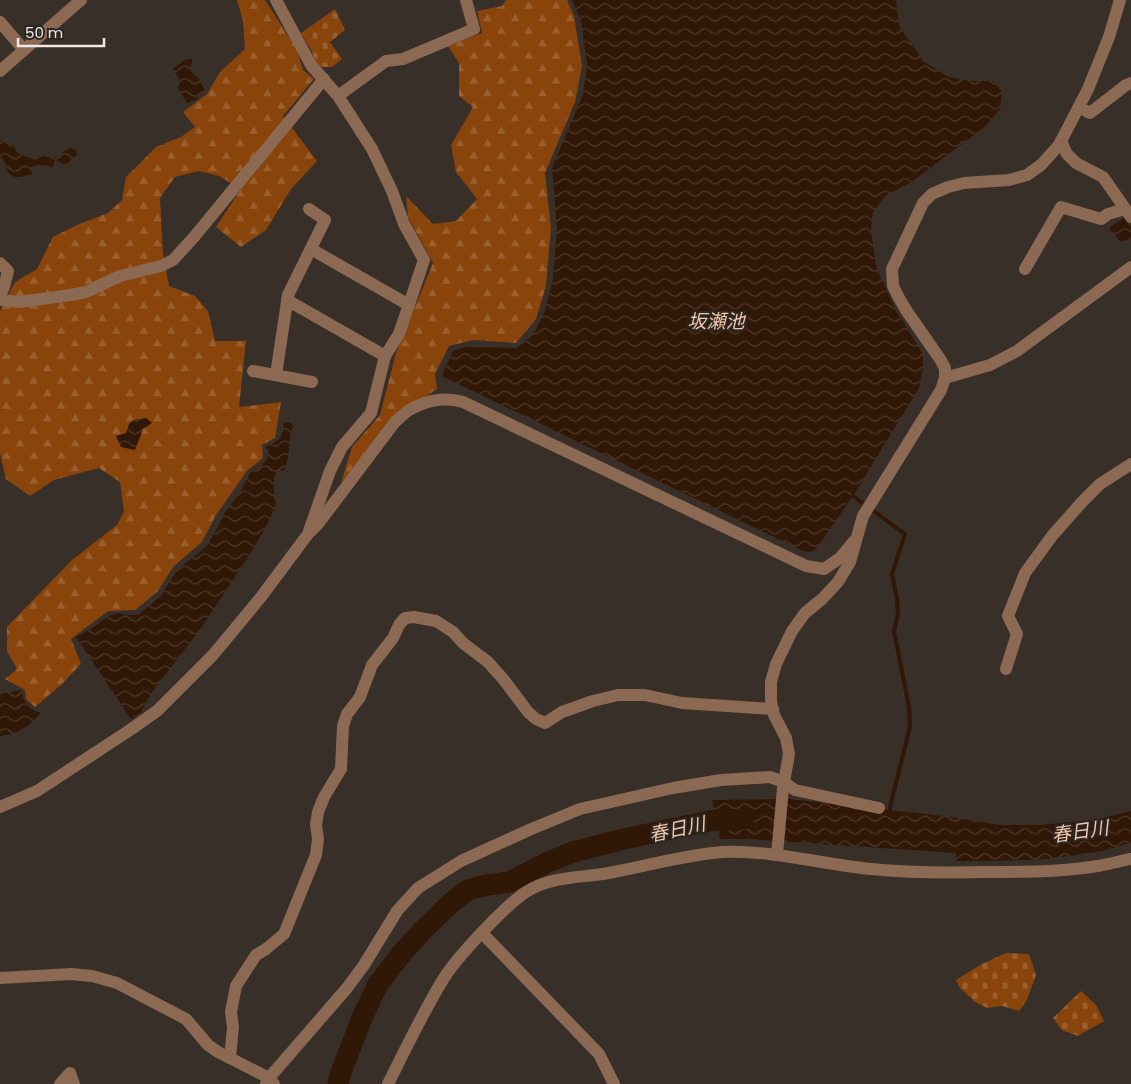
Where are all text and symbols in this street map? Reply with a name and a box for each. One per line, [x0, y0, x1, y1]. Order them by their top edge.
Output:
scale bar [18, 15, 104, 47]
text: 50 m [25, 22, 63, 43]
water label: 坂瀬池 [687, 308, 746, 335]
water label: 春日川 [646, 810, 710, 849]
water label: 春日川 [1050, 814, 1112, 849]

